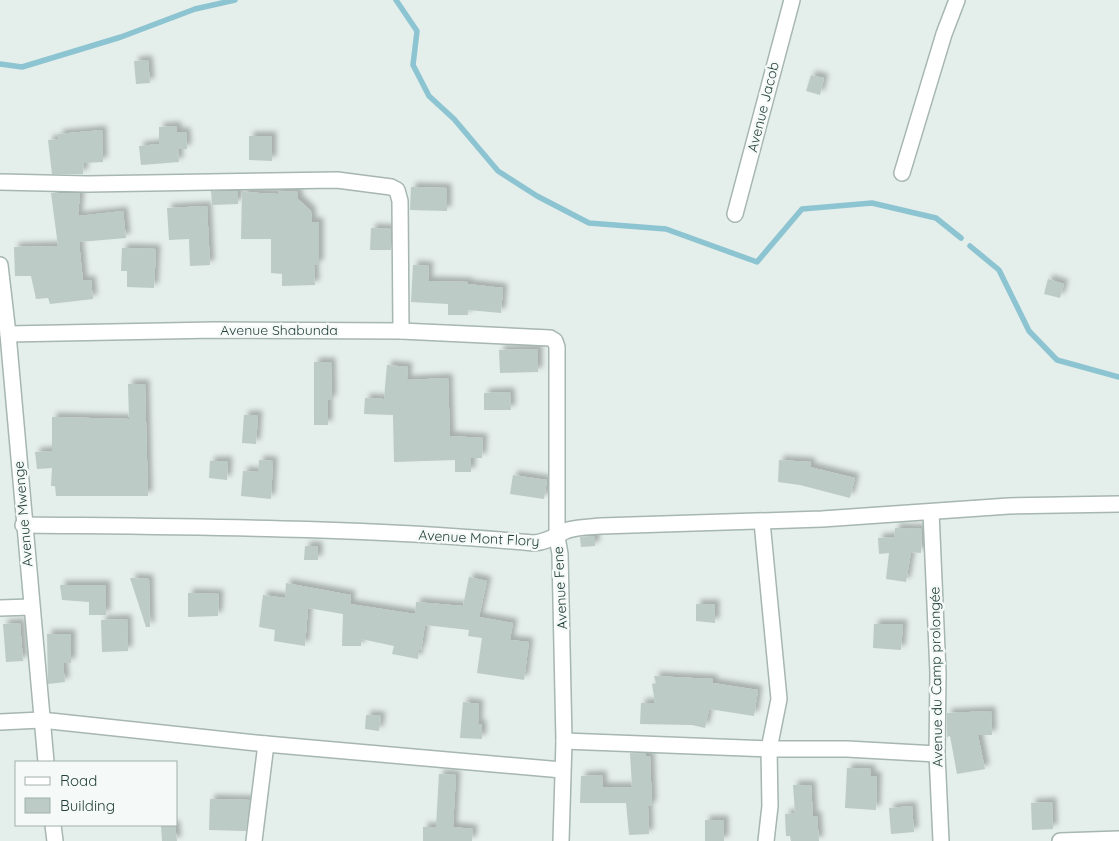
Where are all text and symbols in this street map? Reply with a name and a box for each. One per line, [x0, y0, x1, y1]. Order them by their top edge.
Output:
street label: Avenue Jacob [743, 60, 783, 154]
street label: Avenue Shabunda [220, 321, 338, 339]
street label: Avenue Mwenge [9, 460, 37, 568]
street label: Avenue Mont Flory [418, 526, 540, 550]
street label: Avenue Fene [549, 546, 571, 630]
street label: Avenue du Camp prolongée [925, 586, 947, 768]
legend [15, 761, 178, 826]
text: Road [60, 771, 97, 790]
text: Building [60, 796, 115, 815]

